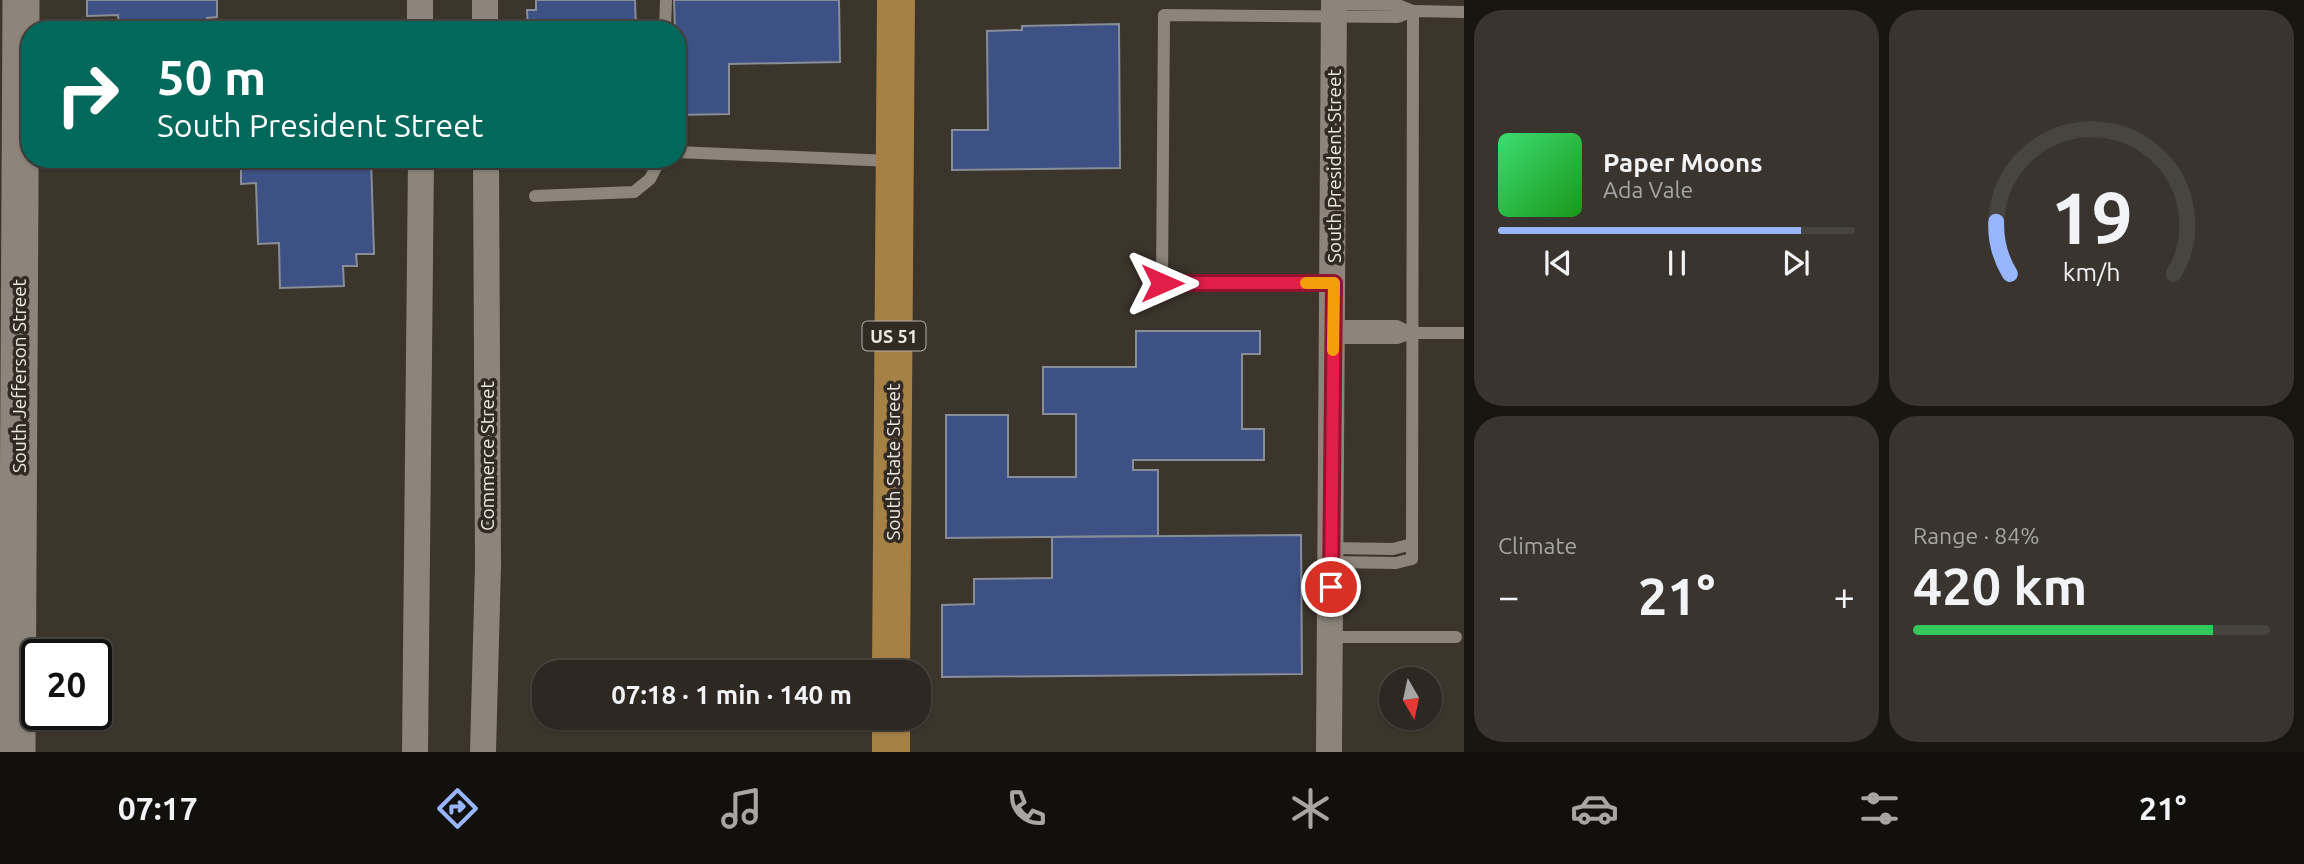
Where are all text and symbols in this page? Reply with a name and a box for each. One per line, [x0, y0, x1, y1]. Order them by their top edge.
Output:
icon: right [42, 49, 133, 140]
text: 50 m [157, 49, 266, 104]
street label: South President Street [1323, 69, 1345, 263]
text: South President Street [157, 107, 483, 143]
text: Paper Moons [1603, 148, 1762, 177]
text: 19 [2050, 176, 2133, 258]
text: Ada Vale [1603, 177, 1693, 202]
icon: previous [1539, 244, 1577, 282]
icon: pause [1658, 244, 1696, 282]
icon: next [1777, 244, 1815, 282]
position arrow [1125, 246, 1199, 320]
text: km/h [2063, 258, 2120, 286]
street label: South Jefferson Street [8, 278, 30, 473]
road number: US 51 [862, 322, 926, 350]
street label: Commerce Street [476, 381, 498, 531]
street label: South State Street [882, 383, 904, 541]
text: Range · 84% [1913, 523, 2040, 548]
text: Climate [1498, 533, 1577, 558]
pin [1301, 557, 1361, 617]
text: 420 km [1913, 557, 2087, 615]
text: 21° [1638, 567, 1715, 625]
icon: arrive [1312, 568, 1350, 606]
text: − [1498, 575, 1519, 617]
text: + [1834, 575, 1855, 617]
speed limit sign: 20 [21, 639, 112, 730]
north arrow [1379, 667, 1442, 730]
map controls [1379, 667, 1442, 730]
text: 07:18 · 1 min · 140 m [611, 680, 852, 709]
icon: directions [433, 784, 482, 833]
icon: music [717, 784, 766, 833]
icon: phone [1002, 784, 1051, 833]
icon: climate [1286, 784, 1335, 833]
icon: car [1570, 784, 1619, 833]
icon: filters [1855, 784, 1904, 833]
text: 07:17 [118, 790, 198, 826]
text: 21° [2139, 790, 2186, 826]

